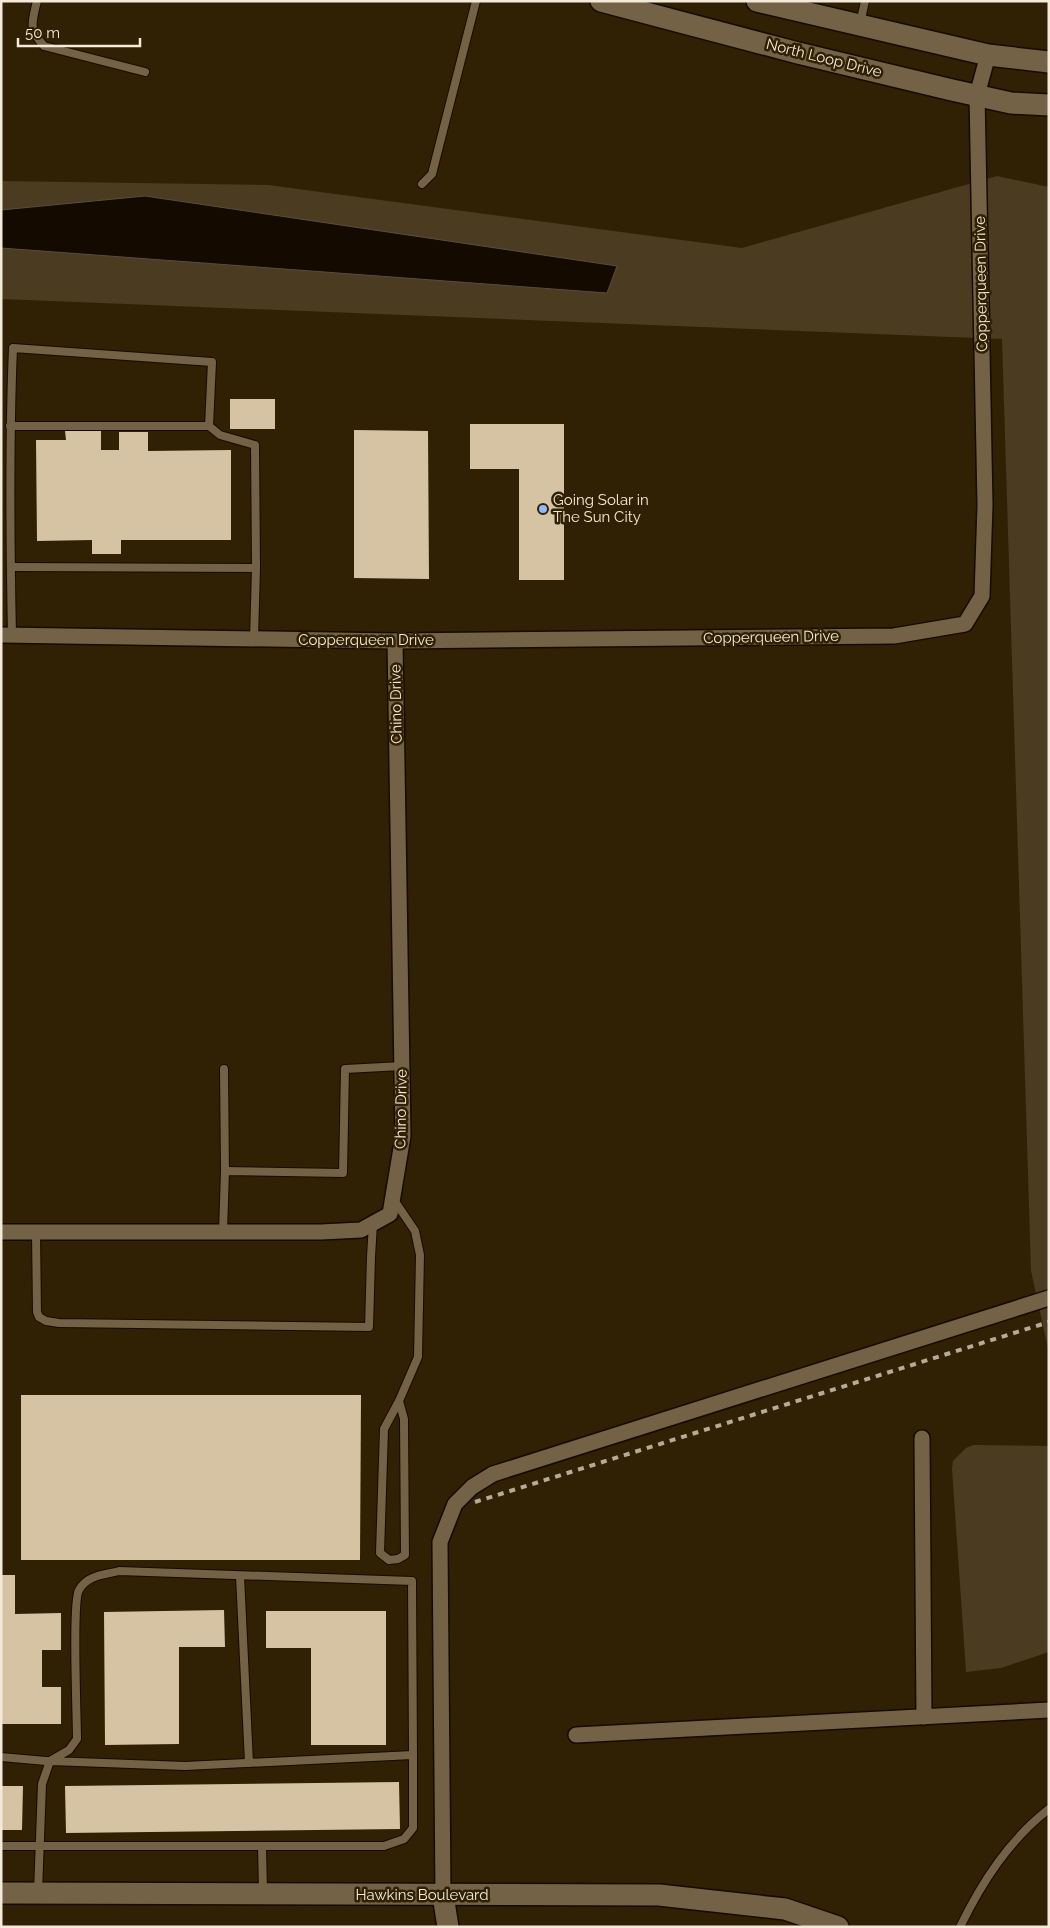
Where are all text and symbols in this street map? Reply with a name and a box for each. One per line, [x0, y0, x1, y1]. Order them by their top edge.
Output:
scale bar [18, 15, 140, 47]
text: 50 m [25, 24, 60, 42]
street label: North Loop Drive [764, 35, 884, 81]
street label: Copperqueen Drive [971, 216, 991, 352]
place label: Going Solar in The Sun City [553, 491, 649, 526]
marker: Going Solar in The Sun City [537, 503, 549, 515]
street label: Copperqueen Drive [703, 627, 839, 647]
street label: Copperqueen Drive [298, 631, 434, 649]
street label: Chino Drive [386, 664, 406, 744]
street label: Chino Drive [391, 1069, 411, 1149]
street label: Hawkins Boulevard [355, 1886, 489, 1904]

